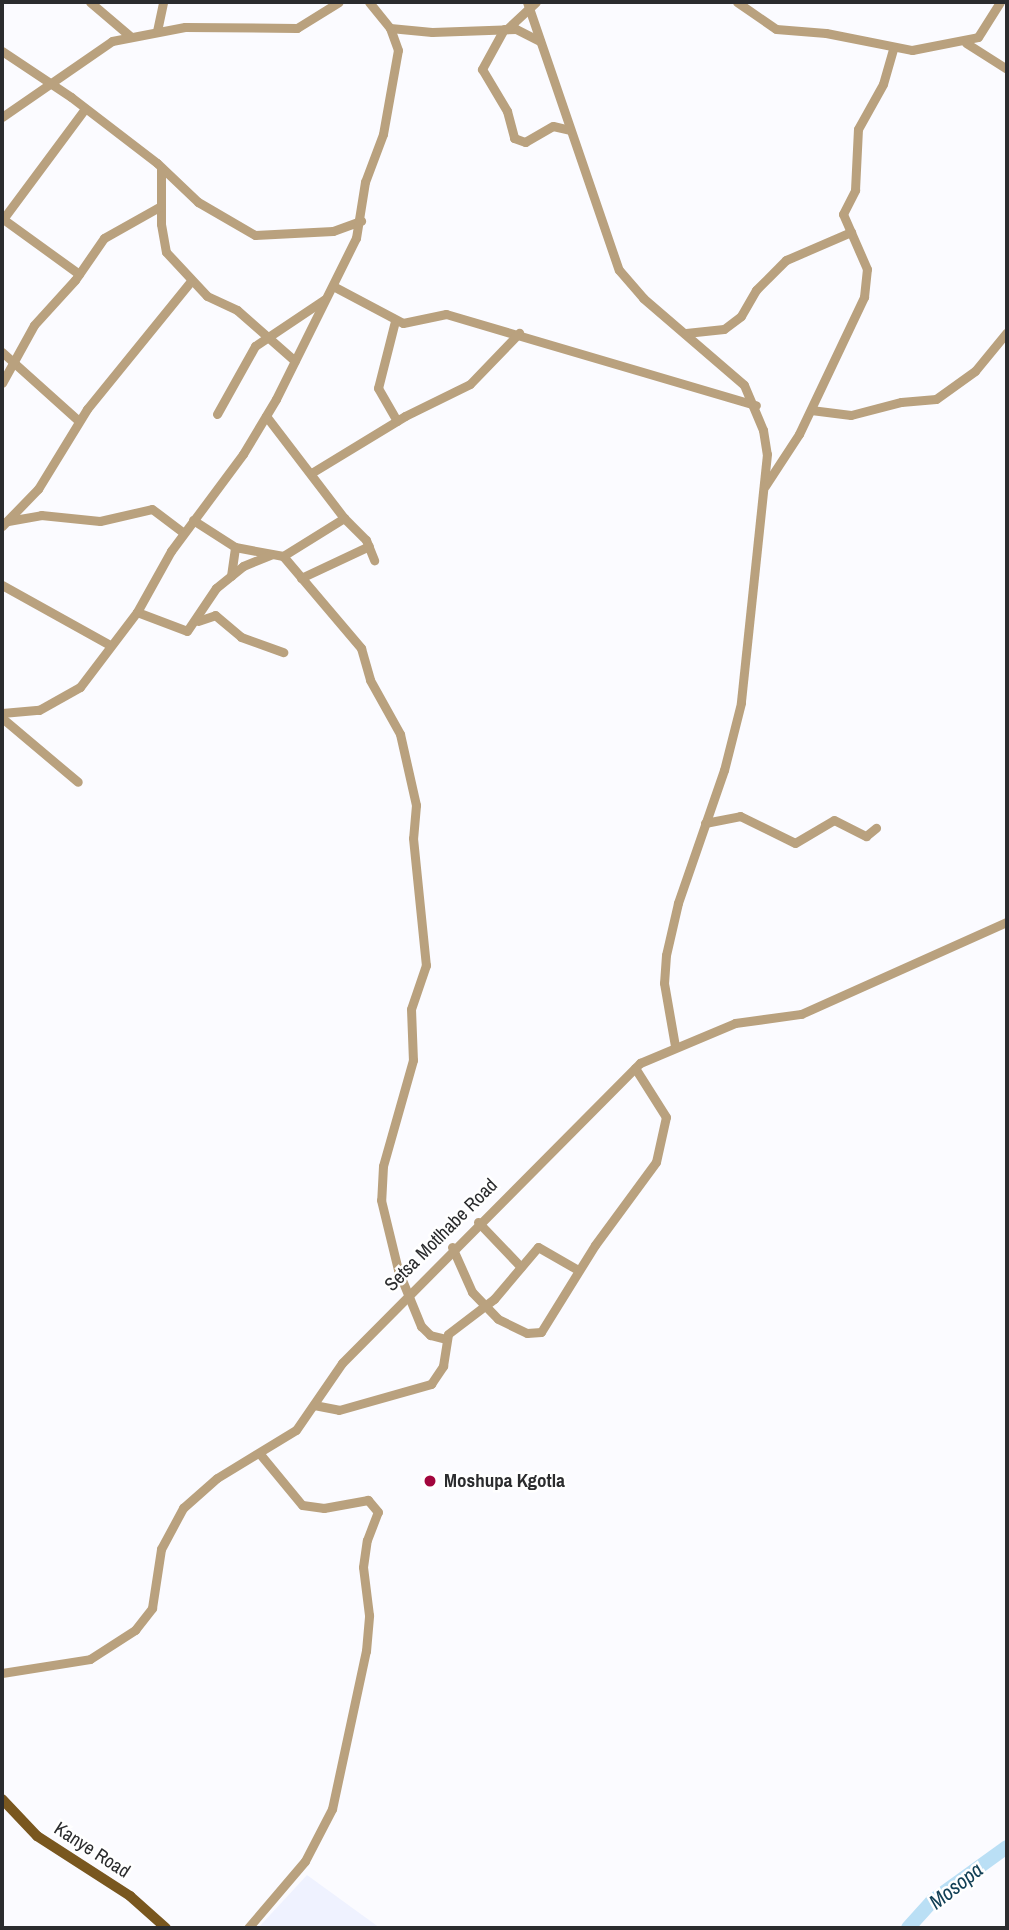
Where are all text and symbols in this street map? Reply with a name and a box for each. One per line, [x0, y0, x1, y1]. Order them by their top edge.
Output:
street label: Setsa Motlhabe Road [380, 1174, 502, 1296]
place label: Moshupa Kgotla [444, 1470, 565, 1492]
marker: Moshupa Kgotla [422, 1473, 438, 1489]
street label: Kanye Road [50, 1817, 134, 1883]
water label: Mosopa [924, 1857, 988, 1915]

